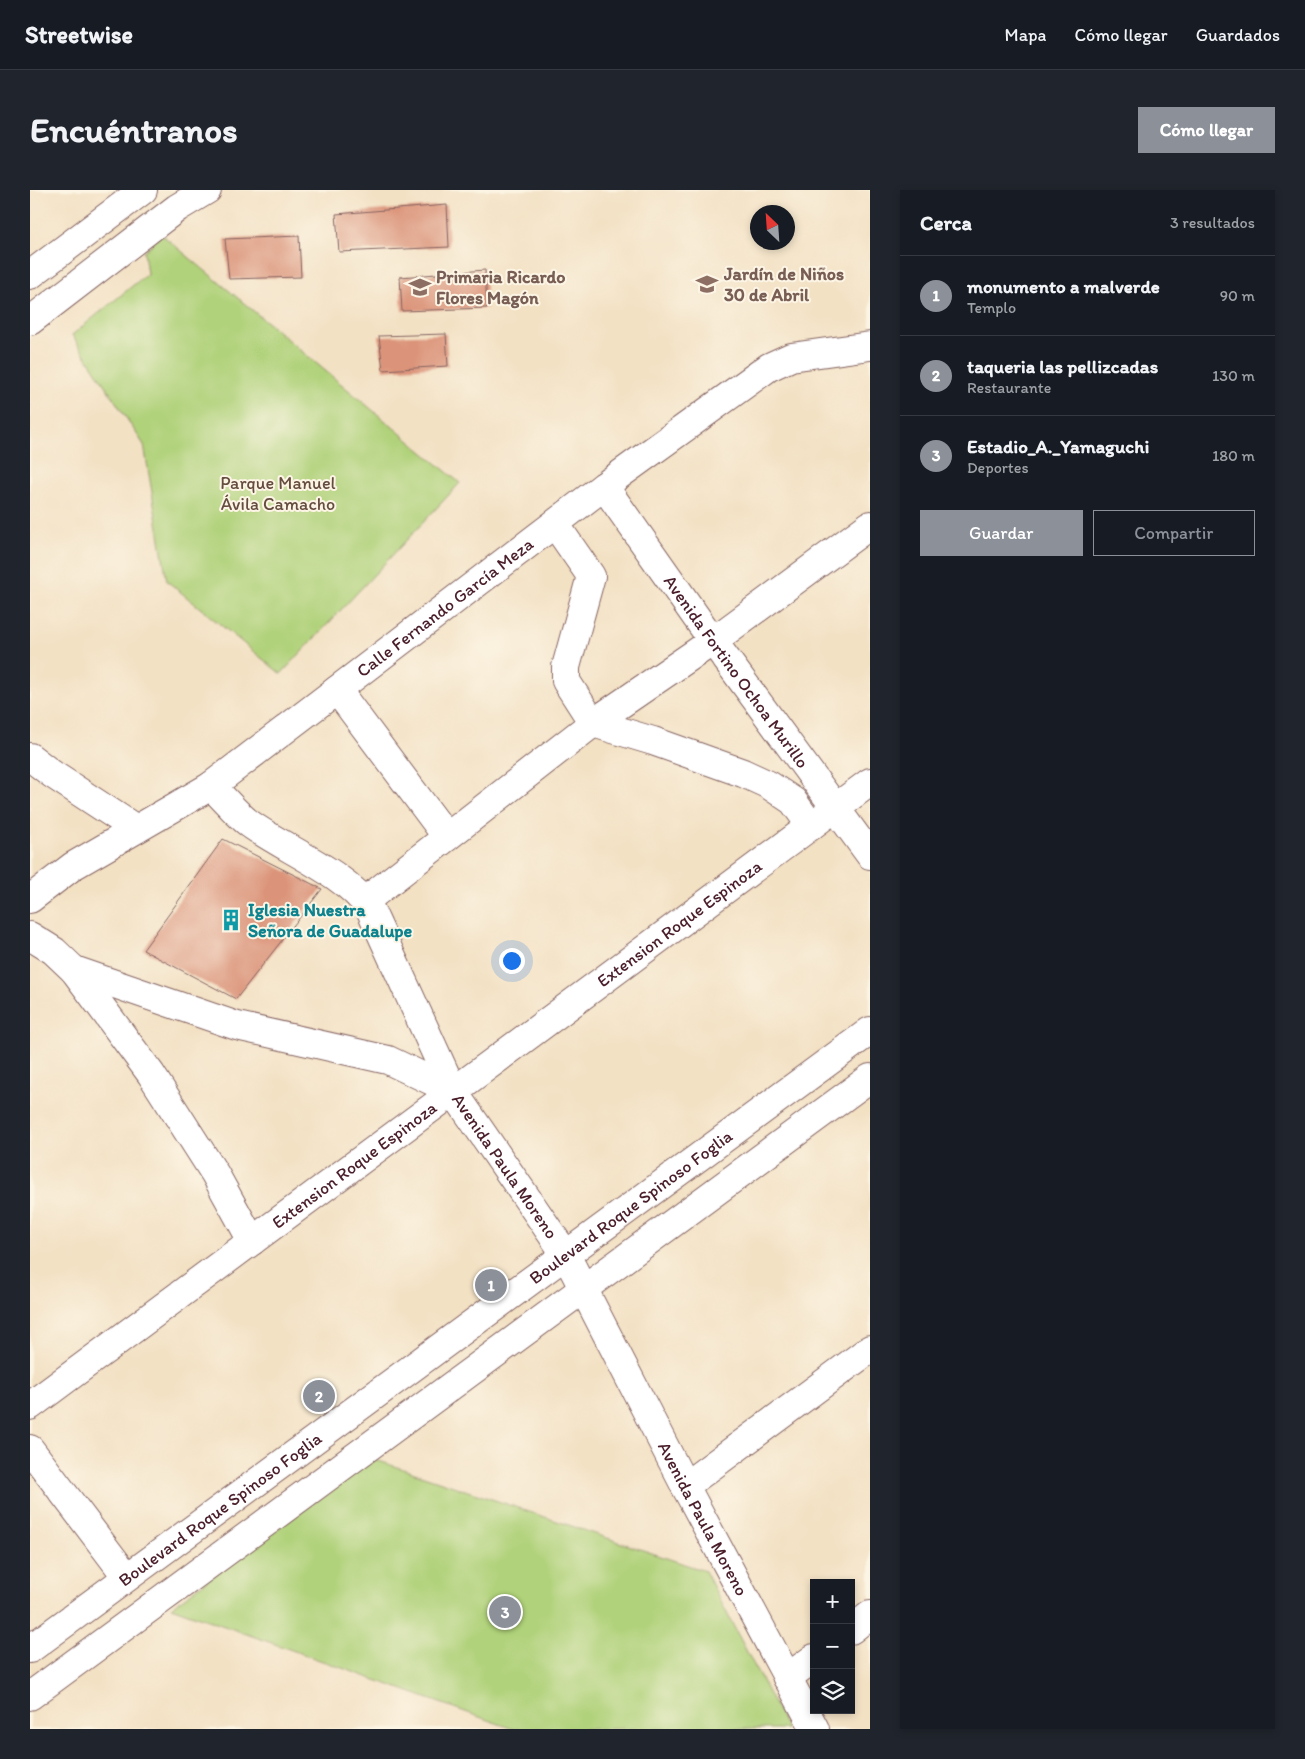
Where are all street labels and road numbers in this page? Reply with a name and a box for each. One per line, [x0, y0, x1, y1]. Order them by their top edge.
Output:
street label: Calle Fernando García Meza [352, 533, 538, 682]
street label: Avenida Fortino Ochoa Murillo [659, 571, 814, 773]
street label: Extension Roque Espinoza [593, 855, 767, 992]
street label: Avenida Paula Moreno [447, 1089, 563, 1243]
street label: Extension Roque Espinoza [268, 1096, 442, 1234]
street label: Boulevard Roque Spinoso Foglia [525, 1125, 737, 1289]
street label: Boulevard Roque Spinoso Foglia [114, 1427, 327, 1591]
street label: Avenida Paula Moreno [653, 1438, 753, 1600]

